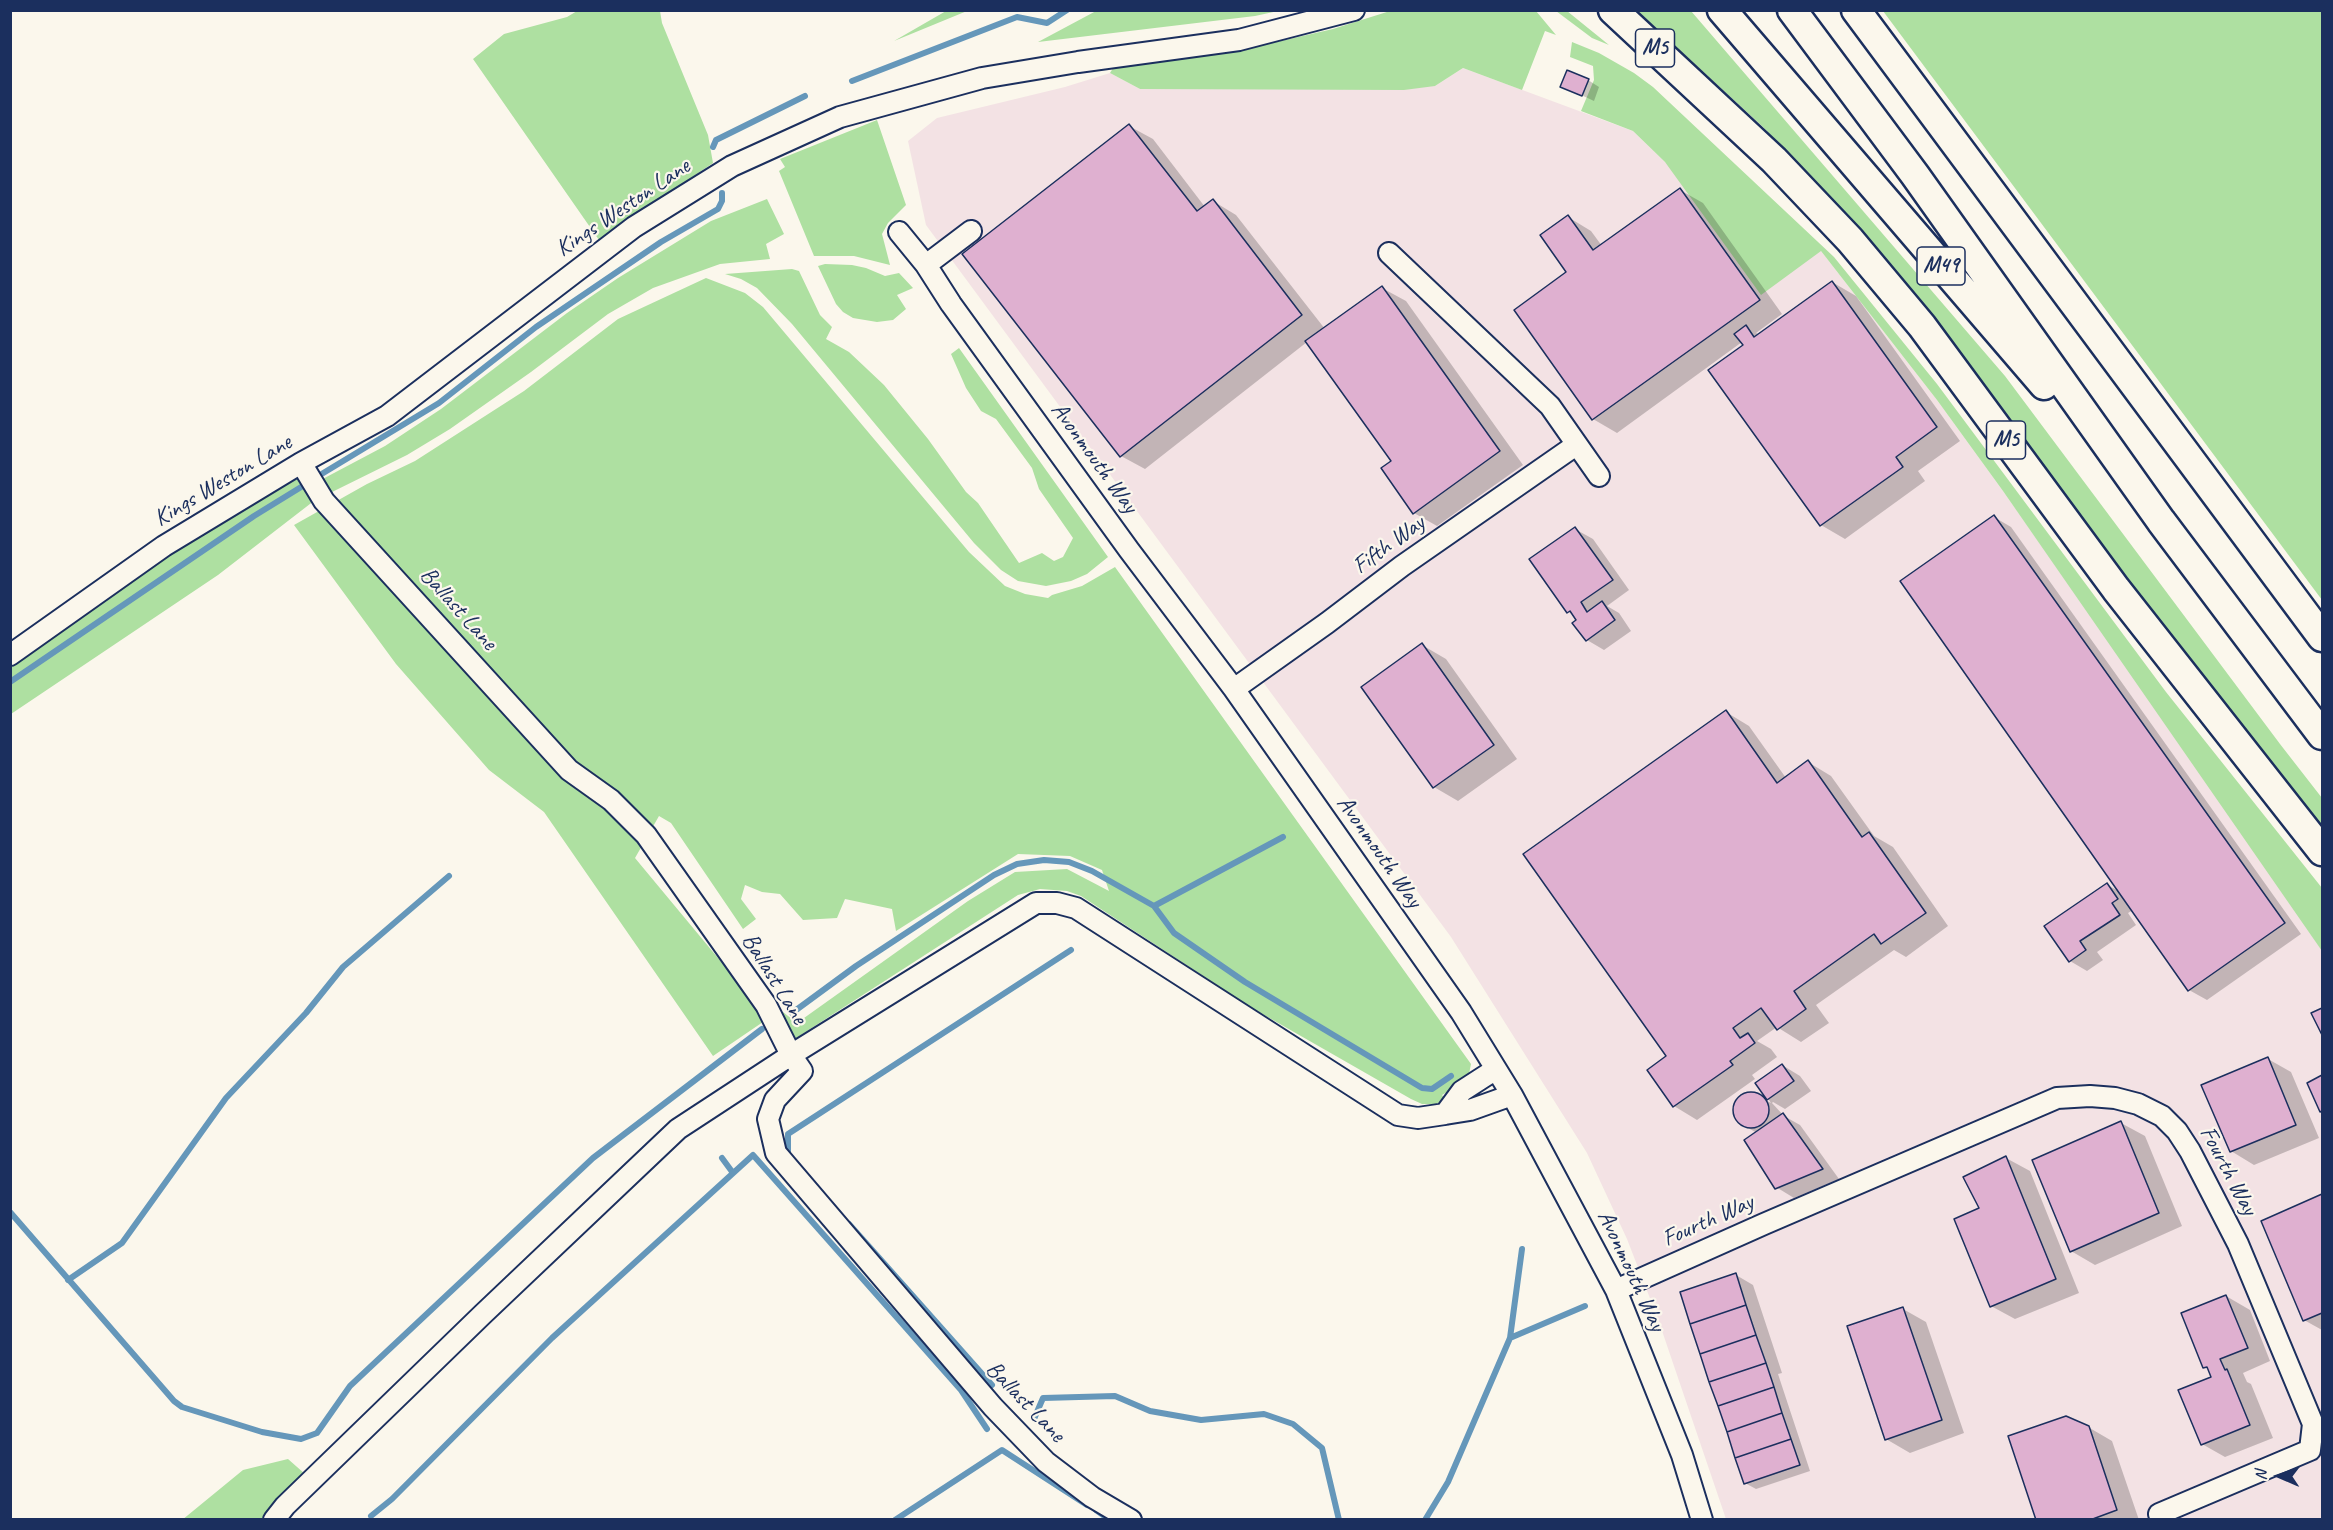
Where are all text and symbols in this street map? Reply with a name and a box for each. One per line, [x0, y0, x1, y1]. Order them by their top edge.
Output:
road number: M5 [1636, 29, 1674, 67]
street label: Kings Weston Lane [550, 152, 696, 264]
road number: M49 [1917, 247, 1965, 285]
street label: Avonmouth Way [1044, 397, 1144, 519]
road number: M5 [1986, 421, 2026, 459]
street label: Kings Weston Lane [149, 429, 297, 533]
street label: Fifth Way [1347, 509, 1431, 581]
street label: Ballast Lane [413, 561, 503, 657]
street label: Avonmouth Way [1330, 790, 1428, 914]
street label: Ballast Lane [735, 928, 813, 1030]
street label: Fourth Way [2193, 1122, 2263, 1220]
street label: Fourth Way [1658, 1188, 1758, 1254]
street label: Avonmouth Way [1590, 1206, 1672, 1336]
street label: Ballast Lane [979, 1355, 1071, 1449]
north arrow [2249, 1446, 2309, 1506]
text: N [2251, 1470, 2271, 1481]

